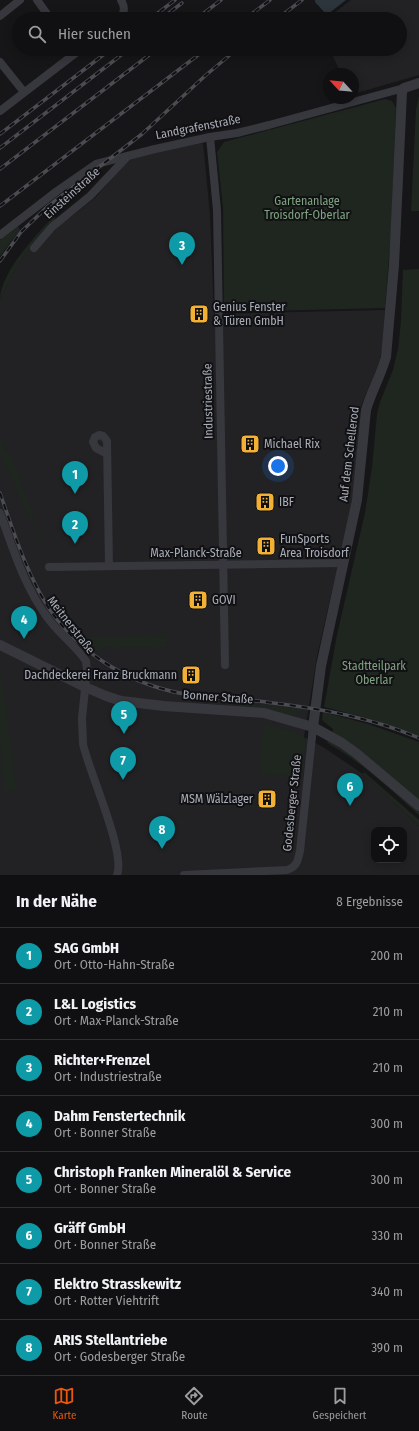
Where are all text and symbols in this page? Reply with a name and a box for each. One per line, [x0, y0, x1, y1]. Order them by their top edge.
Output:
search box [12, 12, 407, 56]
icon: search [26, 23, 48, 45]
text: Hier suchen [58, 25, 131, 43]
north arrow [323, 68, 359, 104]
street label: Landgrafenstraße [154, 112, 242, 142]
street label: Einsteinstraße [41, 164, 103, 222]
park label: Gartenanlage Troisdorf-Oberlar [264, 194, 351, 222]
pin: 3 [169, 232, 195, 265]
place label: Genius Fenster & Türen GmbH [213, 300, 286, 328]
building icon: Genius Fenster & Türen GmbH [188, 303, 210, 325]
street label: Industriestraße [200, 363, 216, 439]
street label: Auf dem Schellerod [336, 406, 362, 502]
building icon: Michael Rix [239, 433, 261, 455]
place label: Michael Rix [264, 437, 320, 451]
your location [268, 456, 288, 476]
pin: 1 [62, 461, 88, 494]
building icon: IBF [254, 491, 276, 513]
place label: IBF [279, 495, 295, 509]
pin: 2 [62, 511, 88, 544]
place label: FunSports Area Troisdorf [280, 532, 350, 560]
building icon: FunSports Area Troisdorf [255, 535, 277, 557]
street label: Max-Planck-Straße [150, 546, 242, 560]
building icon: GOVI [187, 589, 209, 611]
place label: GOVI [212, 593, 236, 607]
street label: Meitnerstraße [44, 594, 98, 656]
pin: 4 [11, 606, 37, 639]
park label: Stadtteilpark Oberlar [342, 659, 406, 687]
building icon: Dachdeckerei Franz Bruckmann [180, 664, 202, 686]
place label: Dachdeckerei Franz Bruckmann [24, 668, 177, 682]
street label: Bonner Straße [182, 688, 254, 706]
pin: 5 [111, 701, 137, 734]
pin: 7 [110, 747, 136, 780]
street label: Godesberger Straße [280, 754, 304, 852]
pin: 6 [337, 773, 363, 806]
building icon: MSM Wälzlager [256, 788, 278, 810]
place label: MSM Wälzlager [181, 792, 254, 806]
pin: 8 [149, 816, 175, 849]
map controls [371, 827, 407, 863]
button: locate [371, 827, 407, 863]
text: In der Nähe [16, 891, 97, 912]
text: 8 Ergebnisse [336, 894, 403, 909]
text: SAG GmbH [54, 939, 119, 957]
text: 1 [26, 948, 32, 963]
text: 200 m [371, 948, 403, 963]
text: Ort · Otto-Hahn-Straße [54, 957, 175, 972]
text: L&L Logistics [54, 995, 136, 1013]
text: 2 [26, 1004, 32, 1019]
text: 210 m [373, 1004, 403, 1019]
text: Ort · Max-Planck-Straße [54, 1013, 179, 1028]
text: Richter+Frenzel [54, 1051, 150, 1069]
text: 3 [26, 1060, 32, 1075]
text: 210 m [373, 1060, 403, 1075]
text: Ort · Industriestraße [54, 1069, 162, 1084]
text: Dahm Fenstertechnik [54, 1107, 185, 1125]
text: 4 [26, 1116, 32, 1131]
text: 300 m [371, 1116, 403, 1131]
text: Ort · Bonner Straße [54, 1125, 156, 1140]
text: Christoph Franken Mineralöl & Service [54, 1163, 291, 1181]
text: 5 [26, 1172, 32, 1187]
text: 300 m [371, 1172, 403, 1187]
text: Ort · Bonner Straße [54, 1181, 156, 1196]
text: Gräff GmbH [54, 1219, 126, 1237]
text: 6 [26, 1228, 32, 1243]
text: 330 m [371, 1228, 403, 1243]
text: Ort · Bonner Straße [54, 1237, 156, 1252]
text: Elektro Strasskewitz [54, 1275, 181, 1293]
text: 7 [26, 1284, 32, 1299]
text: 340 m [371, 1284, 403, 1299]
text: Ort · Rotter Viehtrift [54, 1293, 159, 1308]
text: ARIS Stellantriebe [54, 1331, 167, 1349]
text: 8 [26, 1340, 32, 1355]
text: 390 m [371, 1340, 403, 1355]
text: Ort · Godesberger Straße [54, 1349, 185, 1364]
tab: Karte [53, 1385, 76, 1422]
tab: Route [181, 1385, 208, 1422]
tab: Gespeichert [313, 1385, 366, 1422]

